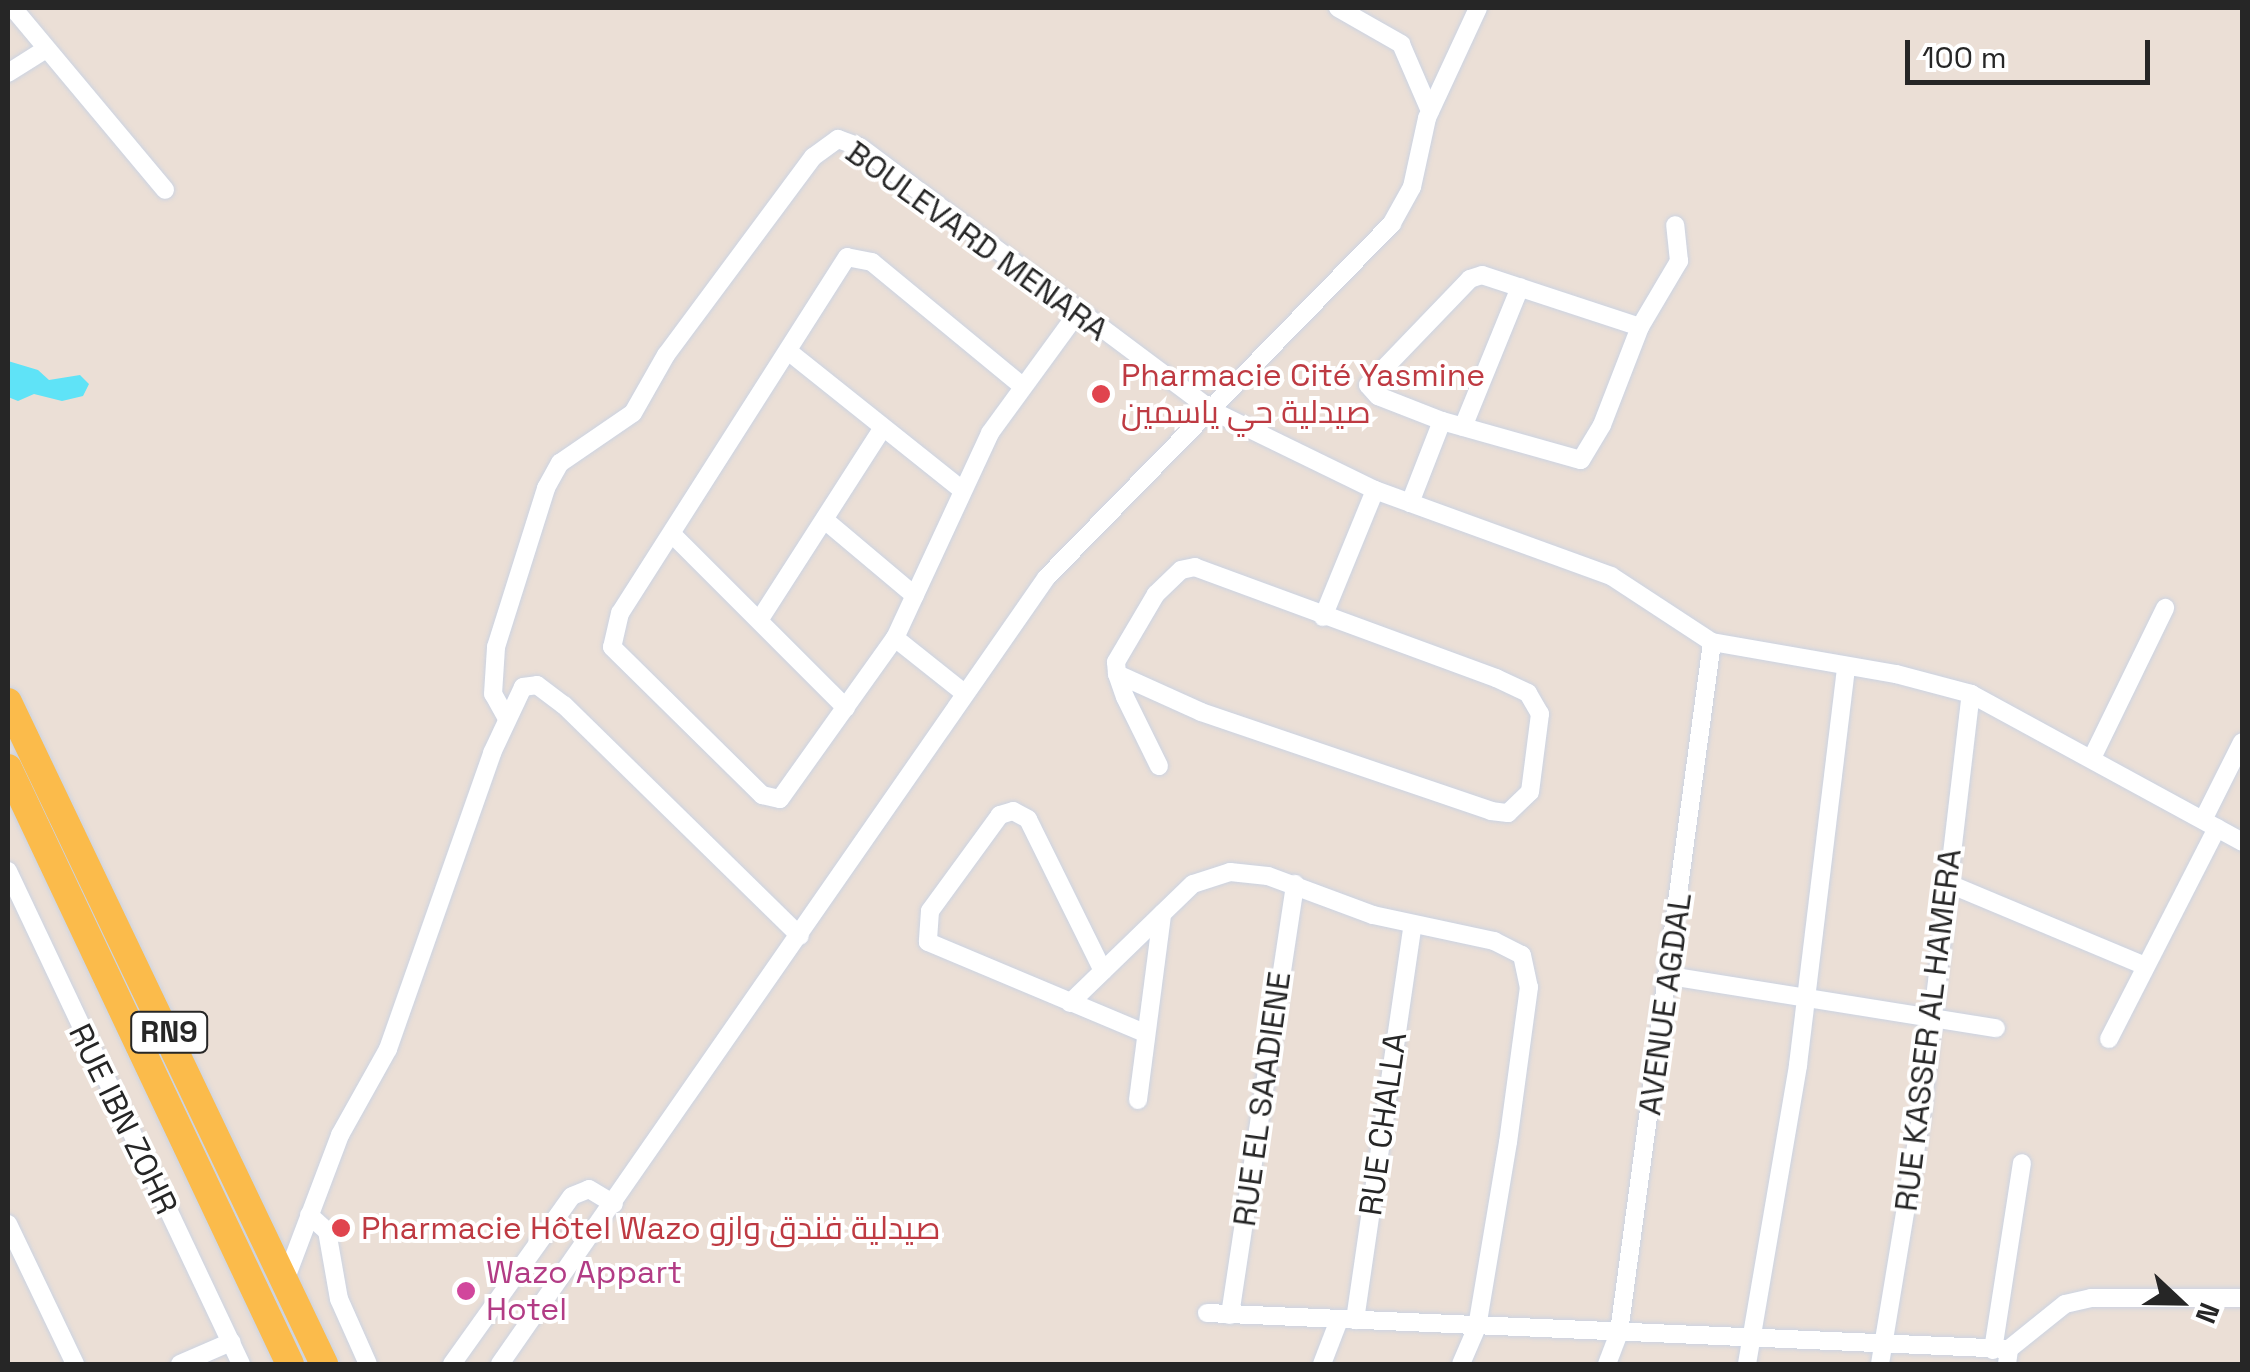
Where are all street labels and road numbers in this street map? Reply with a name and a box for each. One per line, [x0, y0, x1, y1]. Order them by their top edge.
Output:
street label: BOULEVARD MENARA [838, 133, 1116, 349]
street label: RUE KASSER AL HAMERA [1887, 846, 1969, 1214]
street label: AVENUE AGDAL [1630, 890, 1700, 1118]
street label: RUE EL SAADIENE [1225, 969, 1299, 1229]
road number: RN9 [129, 1007, 209, 1057]
street label: RUE IBN ZOHR [60, 1018, 186, 1220]
street label: RUE CHALLA [1351, 1030, 1415, 1218]

